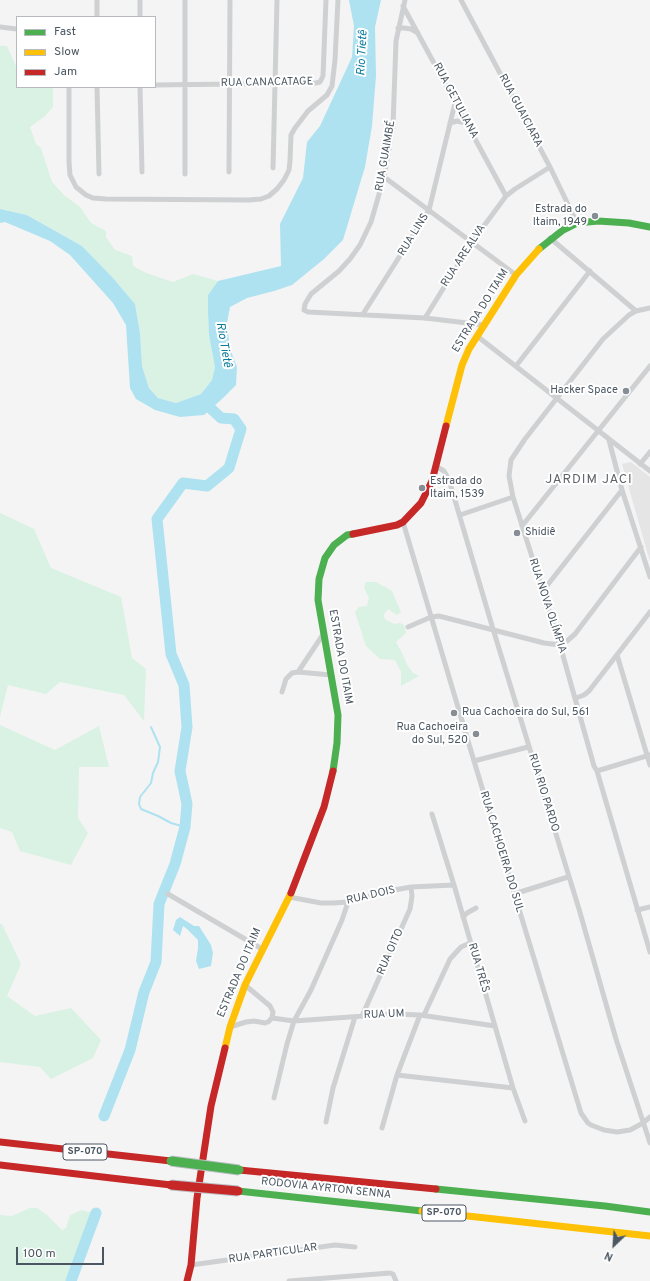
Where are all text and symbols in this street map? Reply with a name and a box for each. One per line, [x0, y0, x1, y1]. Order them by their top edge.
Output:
legend [16, 16, 156, 88]
text: Fast [54, 24, 76, 40]
water label: Rio Tietê [355, 30, 371, 76]
text: Slow [54, 44, 80, 60]
street label: RUA GETULIANA [429, 61, 481, 141]
text: Jam [54, 64, 77, 80]
street label: RUA GUAICIARA [495, 72, 545, 150]
street label: RUA CANACATAGE [221, 76, 313, 90]
street label: RUA GUAIMBÉ [373, 119, 399, 193]
place label: Estrada do Itaim, 1949 [533, 203, 587, 229]
street label: RUA LINS [396, 211, 432, 259]
marker: Estrada do Itaim, 1949 [590, 211, 600, 221]
street label: RUA AREALVA [439, 222, 489, 290]
street label: ESTRADA DO ITAIM [450, 267, 512, 355]
water label: Rio Tietê [212, 321, 234, 369]
place label: Hacker Space [550, 384, 618, 398]
marker: Hacker Space [621, 386, 631, 396]
district label: JARDIM JACI [545, 472, 633, 488]
place label: Estrada do Itaim, 1539 [430, 475, 484, 501]
marker: Estrada do Itaim, 1539 [417, 483, 427, 493]
place label: Shidiê [525, 526, 555, 540]
marker: Shidiê [512, 528, 522, 538]
street label: RUA NOVA OLÍMPIA [525, 557, 569, 655]
street label: ESTRADA DO ITAIM [325, 609, 355, 705]
place label: Rua Cachoeira do Sul, 561 [462, 706, 589, 720]
marker: Rua Cachoeira do Sul, 561 [449, 708, 459, 718]
place label: Rua Cachoeira do Sul, 520 [396, 721, 468, 747]
marker: Rua Cachoeira do Sul, 520 [471, 729, 481, 739]
street label: RUA RIO PARDO [525, 752, 561, 834]
street label: RUA CACHOEIRA DO SUL [476, 790, 526, 914]
street label: RUA DOIS [345, 884, 397, 908]
street label: ESTRADA DO ITAIM [215, 926, 265, 1020]
street label: RUA OITO [375, 927, 407, 977]
street label: RUA TRÊS [465, 942, 491, 994]
street label: RUA UM [363, 1008, 405, 1022]
road number: SP-070 [63, 1144, 107, 1160]
street label: RODOVIA AYRTON SENNA [260, 1176, 392, 1202]
road number: SP-070 [422, 1205, 466, 1221]
north arrow [594, 1225, 634, 1265]
scale bar [18, 1239, 106, 1265]
street label: RUA PARTICULAR [228, 1241, 318, 1267]
text: 100 m [23, 1246, 56, 1262]
text: N [602, 1248, 615, 1264]

